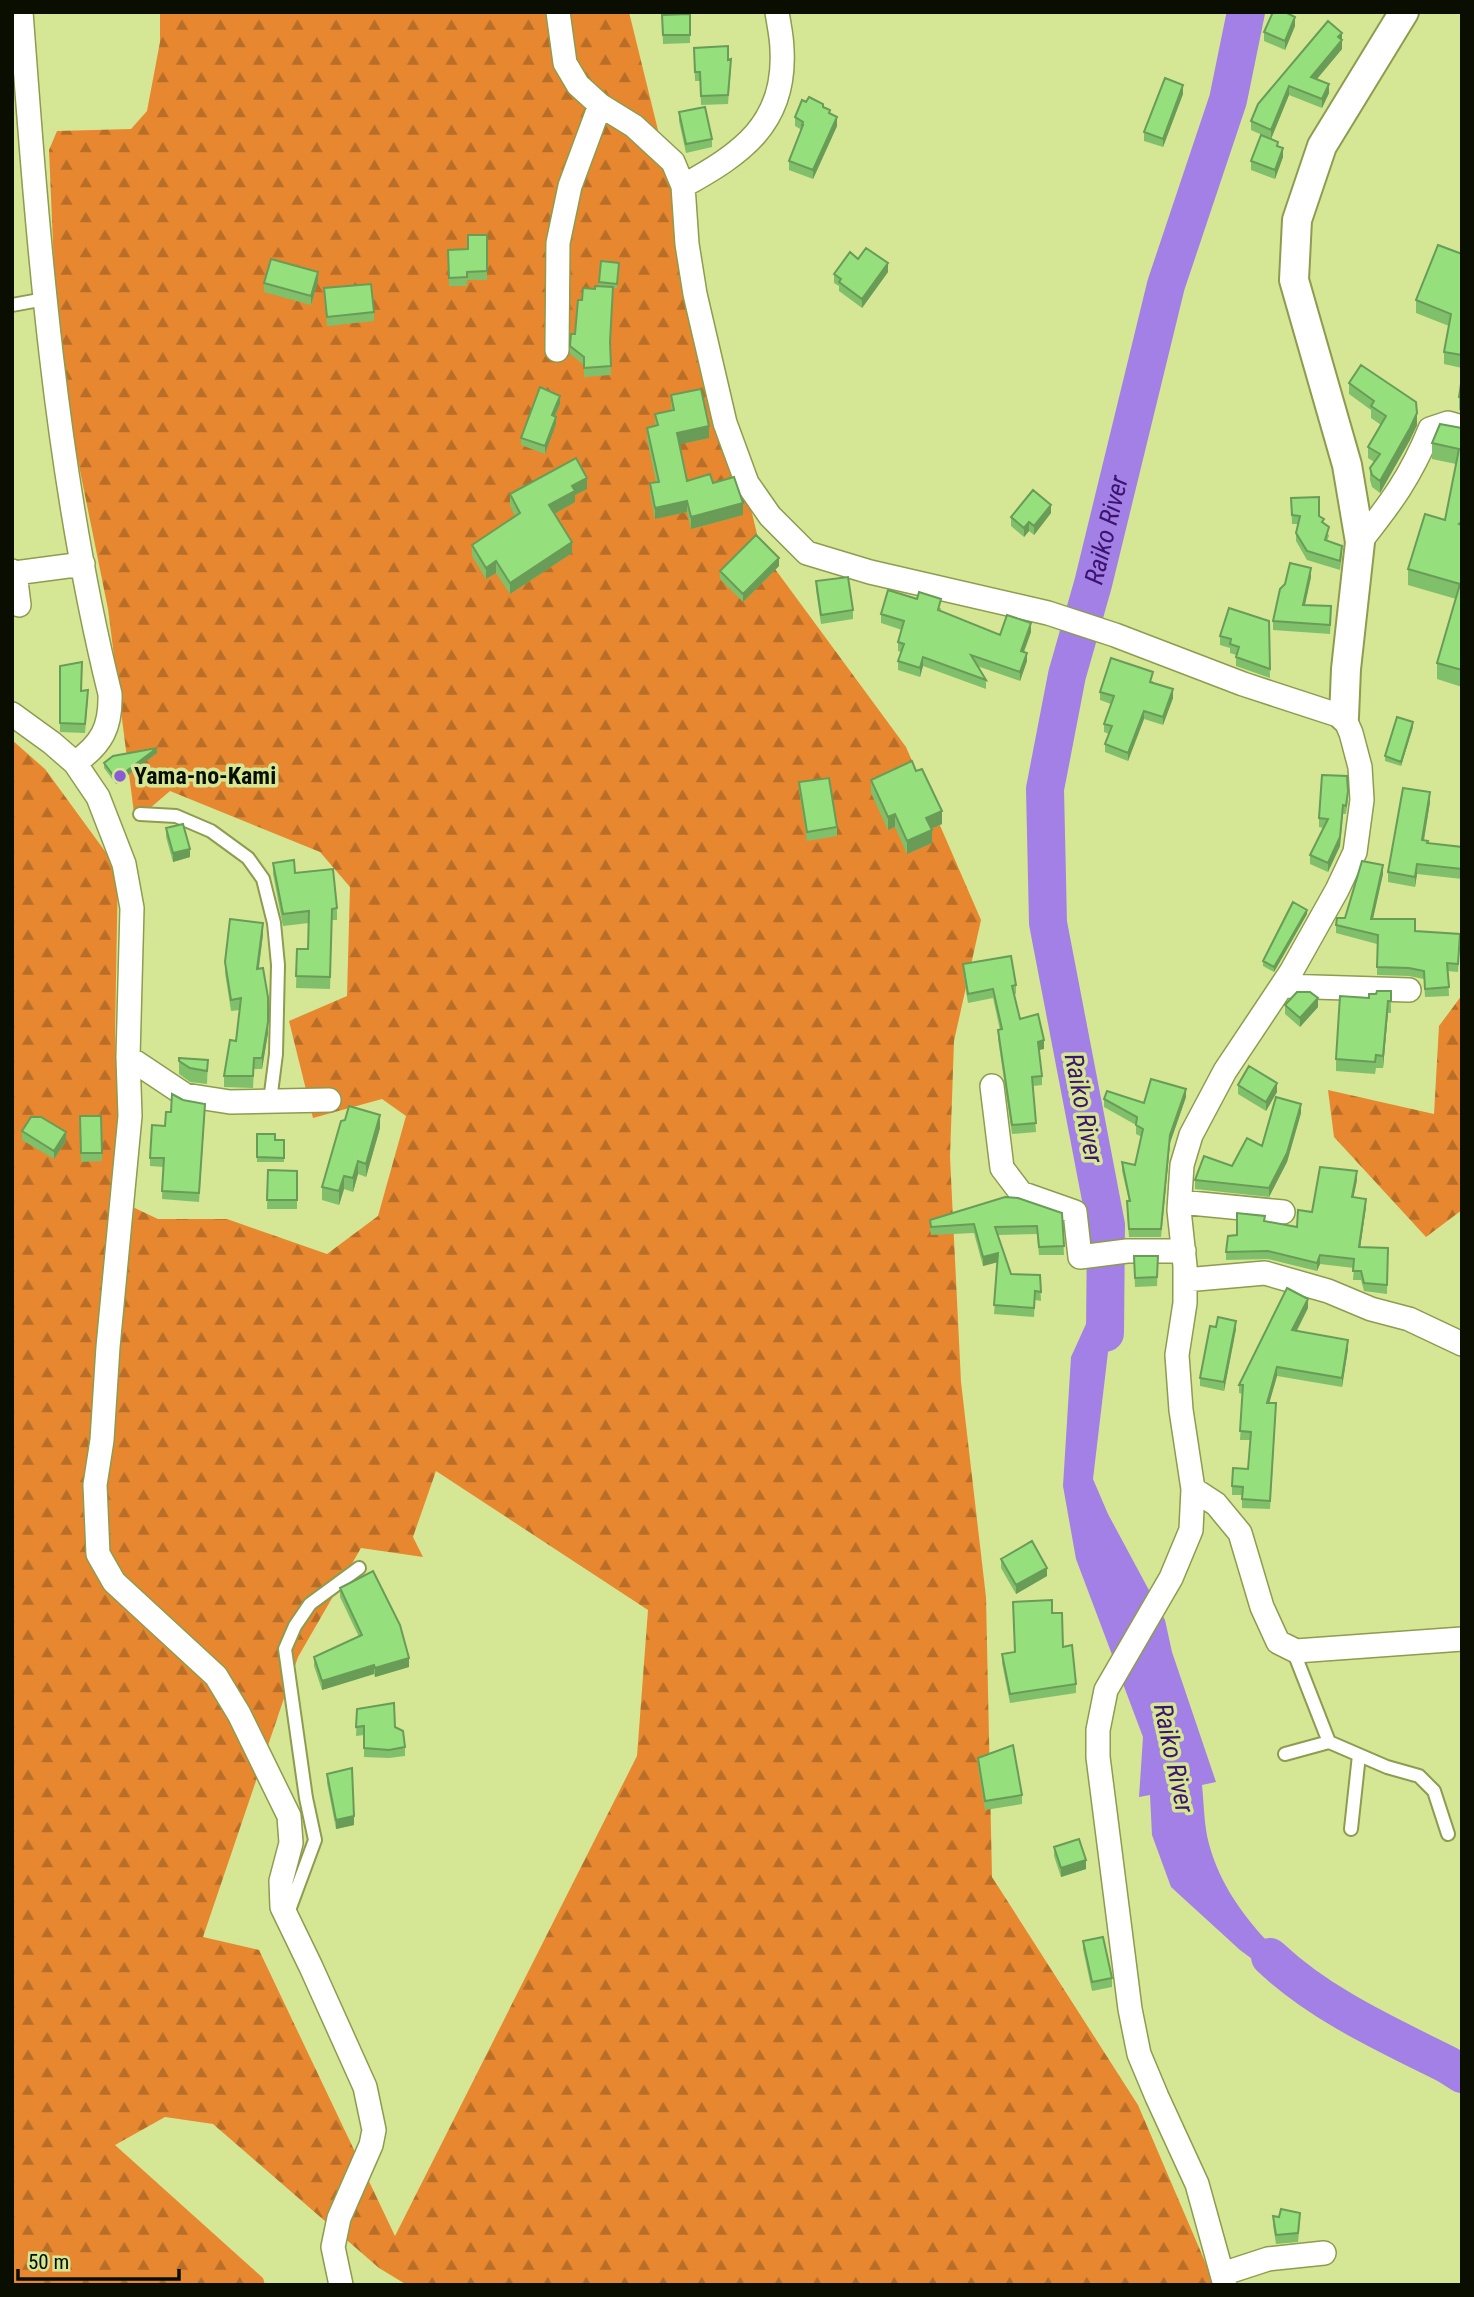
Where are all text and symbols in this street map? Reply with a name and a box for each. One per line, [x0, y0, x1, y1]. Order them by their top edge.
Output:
water label: Raiko River [1079, 471, 1134, 587]
place label: Yama-no-Kami [134, 762, 276, 790]
marker: Yama-no-Kami [112, 768, 128, 784]
water label: Raiko River [1059, 1051, 1110, 1166]
water label: Raiko River [1148, 1701, 1200, 1816]
scale bar [18, 2238, 178, 2282]
text: 50 m [28, 2250, 69, 2274]

